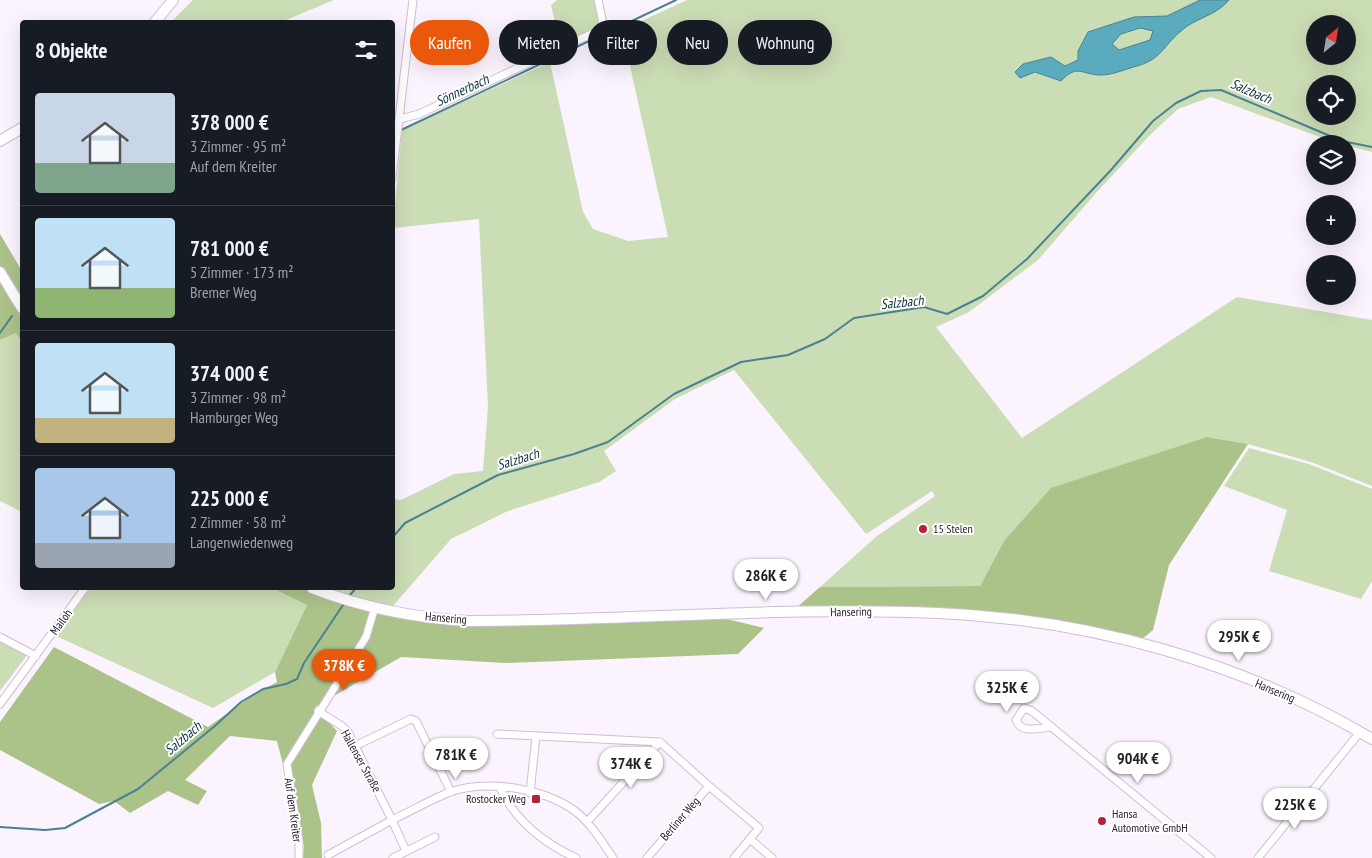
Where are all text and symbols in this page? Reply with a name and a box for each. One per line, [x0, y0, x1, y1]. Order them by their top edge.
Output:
north arrow [1306, 15, 1356, 65]
map controls [1306, 15, 1356, 305]
chip: Kaufen [410, 20, 489, 65]
chip: Mieten [499, 20, 578, 65]
chip: Filter [588, 20, 657, 65]
chip: Neu [667, 20, 728, 65]
chip: Wohnung [738, 20, 832, 65]
icon: filters [352, 36, 380, 64]
text: 8 Objekte [35, 37, 107, 64]
water label: Sönnerbach [432, 69, 492, 110]
water label: Salzbach [1228, 74, 1275, 108]
button: locate [1306, 75, 1356, 125]
text: 378 000 € [190, 109, 269, 136]
icon: home [75, 113, 135, 173]
button: layers [1306, 135, 1356, 185]
text: 3 Zimmer · 95 m² [190, 136, 286, 156]
text: Auf dem Kreiter [190, 156, 277, 176]
button: + [1306, 195, 1356, 245]
text: 781 000 € [190, 235, 269, 262]
icon: home [75, 238, 135, 298]
button: − [1306, 255, 1356, 305]
text: 5 Zimmer · 173 m² [190, 262, 294, 282]
text: Bremer Weg [190, 282, 257, 302]
water label: Salzbach [880, 291, 925, 313]
text: 374 000 € [190, 360, 269, 387]
icon: home [75, 363, 135, 423]
text: 3 Zimmer · 98 m² [190, 387, 286, 407]
text: Hamburger Weg [190, 407, 278, 427]
water label: Salzbach [495, 444, 542, 474]
text: 225 000 € [190, 485, 269, 512]
icon: home [75, 488, 135, 548]
text: 2 Zimmer · 58 m² [190, 512, 286, 532]
place label: 15 Stelen [933, 521, 973, 536]
marker: 15 Stelen [917, 523, 929, 535]
text: Langenwiedenweg [190, 532, 293, 552]
pin: 286K € [725, 558, 807, 601]
text: 286K € [745, 565, 787, 585]
street label: Hansering [830, 604, 872, 619]
street label: Mailoh [46, 606, 75, 638]
street label: Hansering [425, 608, 468, 627]
pin: 295K € [1198, 620, 1280, 662]
text: 295K € [1218, 626, 1260, 646]
pin: 378K € [303, 648, 385, 691]
text: 378K € [323, 655, 365, 675]
pin: 325K € [966, 670, 1048, 713]
street label: Hansering [1253, 675, 1297, 706]
text: 325K € [986, 677, 1028, 697]
water label: Salzbach [161, 717, 206, 759]
street label: Hallenser Straße [338, 727, 385, 795]
pin: 781K € [415, 738, 497, 780]
pin: 904K € [1097, 742, 1179, 784]
text: 781K € [435, 744, 477, 764]
pin: 374K € [590, 746, 672, 789]
text: 904K € [1117, 748, 1159, 768]
text: 374K € [610, 753, 652, 773]
street label: Auf dem Kreiter [282, 777, 306, 844]
pin: 225K € [1254, 788, 1336, 830]
place label: Rostocker Weg [466, 791, 526, 806]
marker: Rostocker Weg [530, 793, 542, 805]
street label: Berliner Weg [657, 794, 703, 844]
text: 225K € [1274, 794, 1316, 814]
place label: Hansa Automotive GmbH [1112, 806, 1188, 835]
marker: Hansa Automotive GmbH [1096, 815, 1108, 827]

